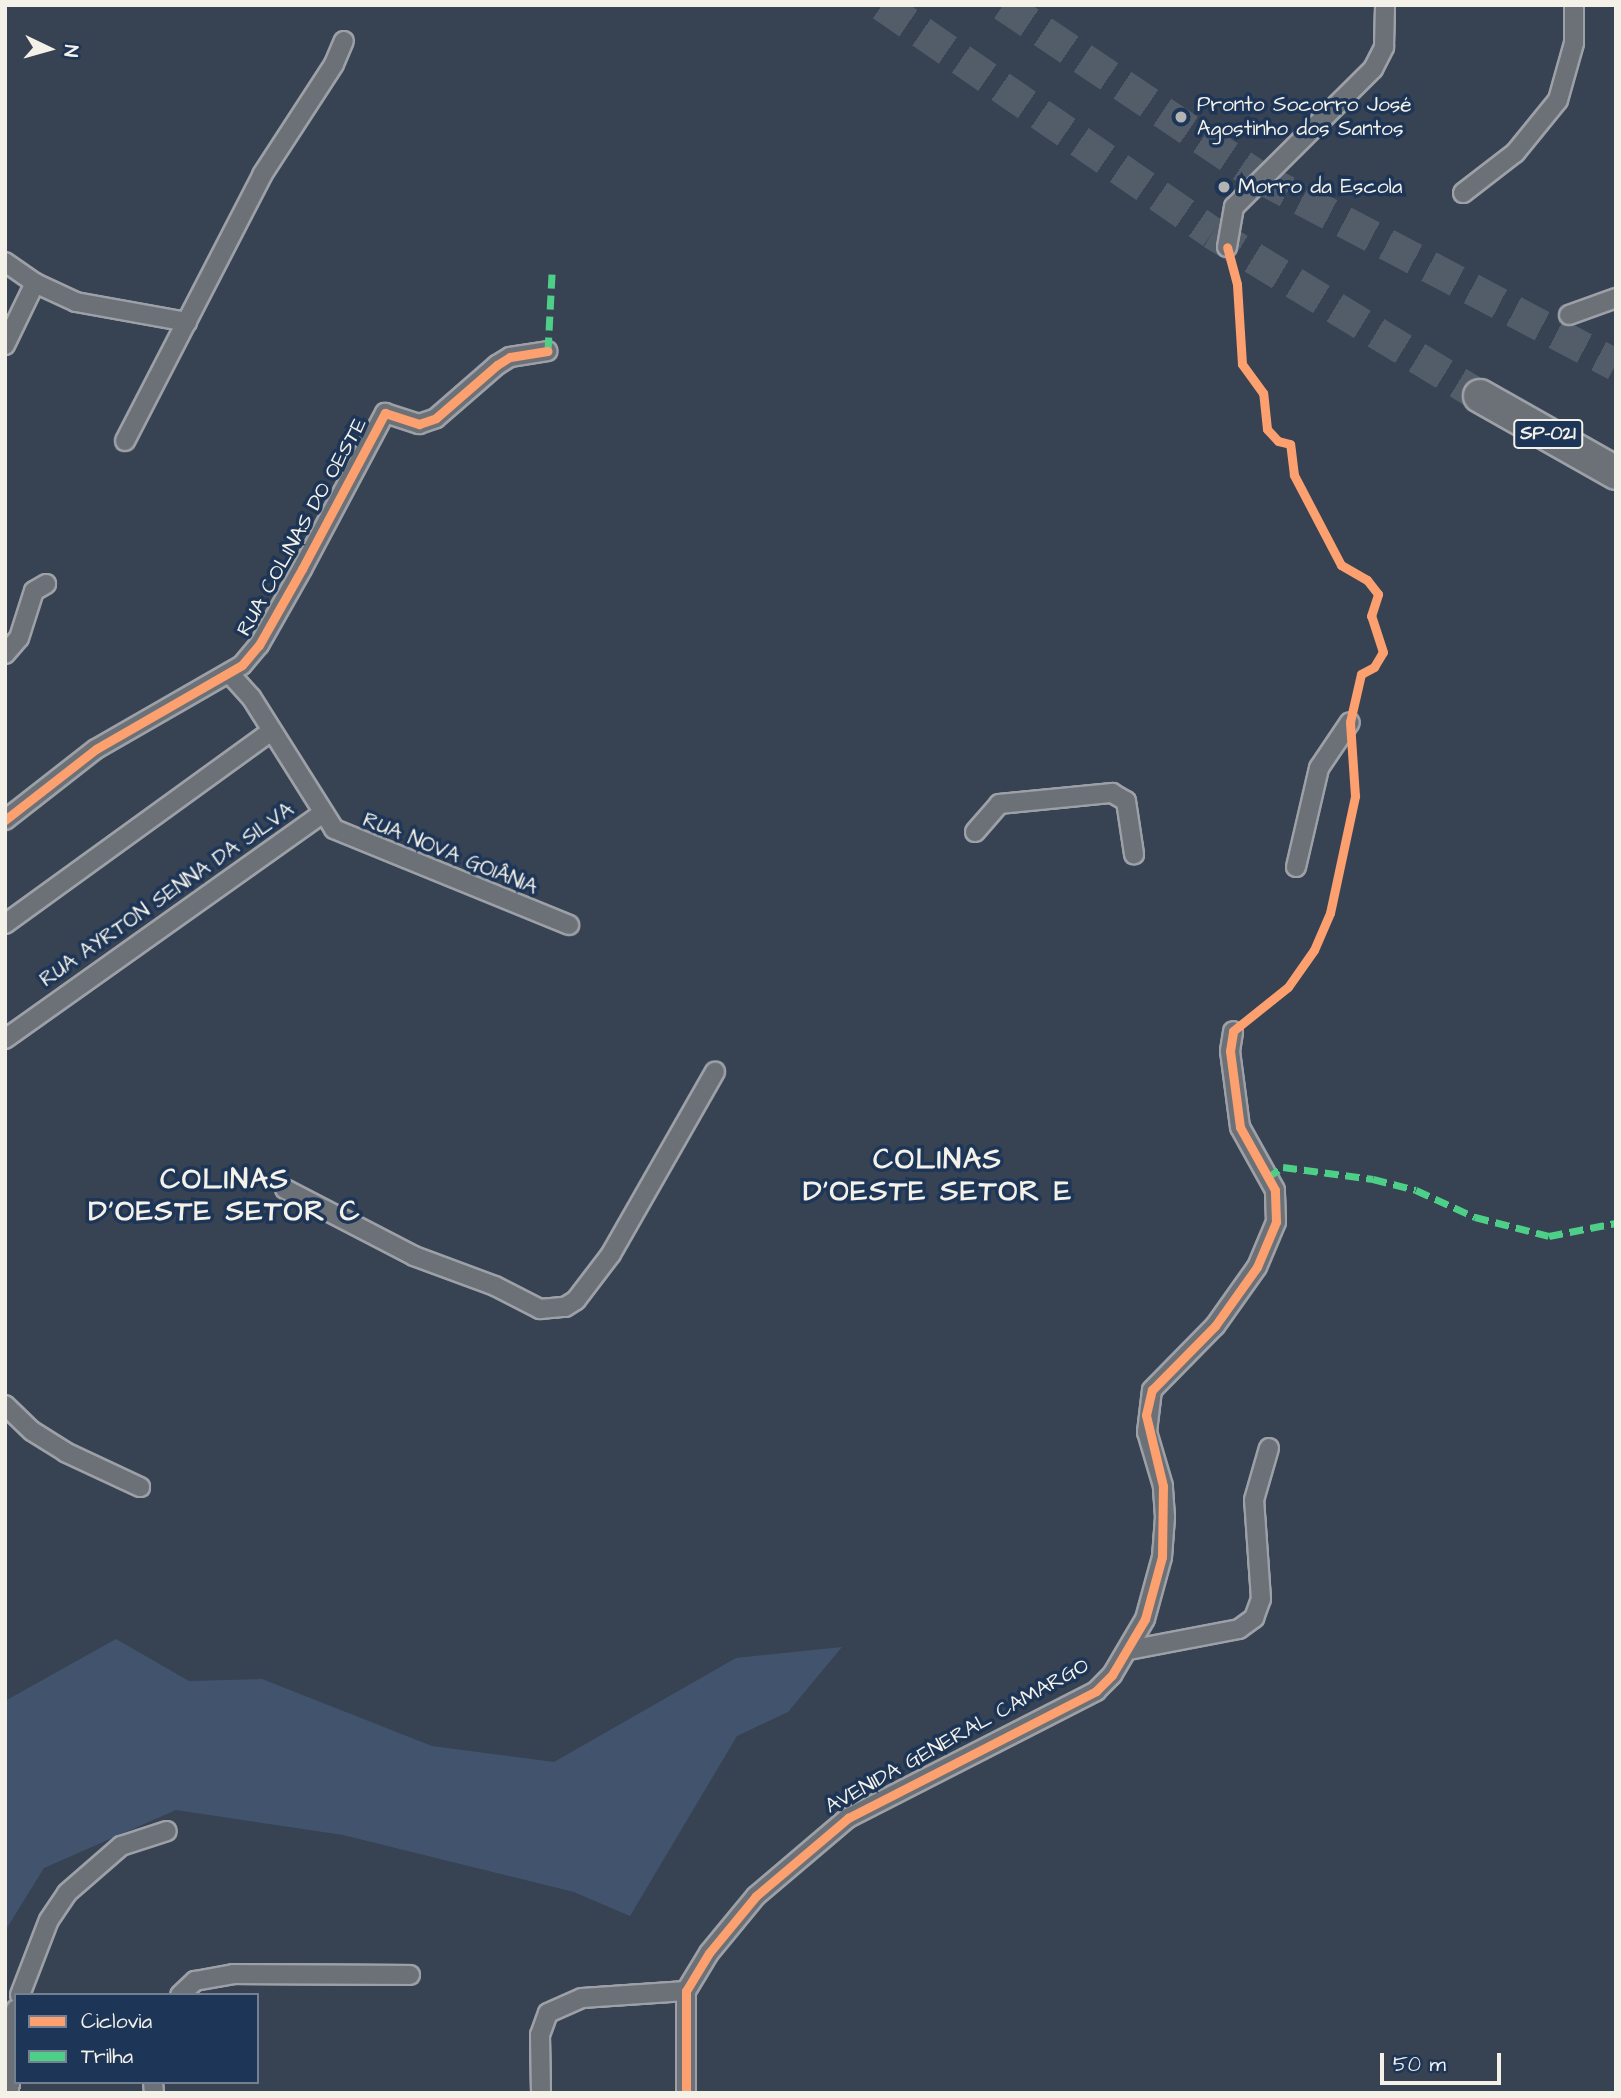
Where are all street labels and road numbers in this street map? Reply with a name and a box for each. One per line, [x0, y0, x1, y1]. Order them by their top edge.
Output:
street label: RUA COLINAS DO OESTE [231, 414, 373, 640]
road number: SP-021 [1513, 418, 1583, 449]
street label: RUA AYRTON SENNA DA SILVA [35, 797, 299, 993]
street label: RUA NOVA GOIÂNIA [359, 807, 541, 901]
street label: AVENIDA GENERAL CAMARGO [821, 1653, 1093, 1819]

